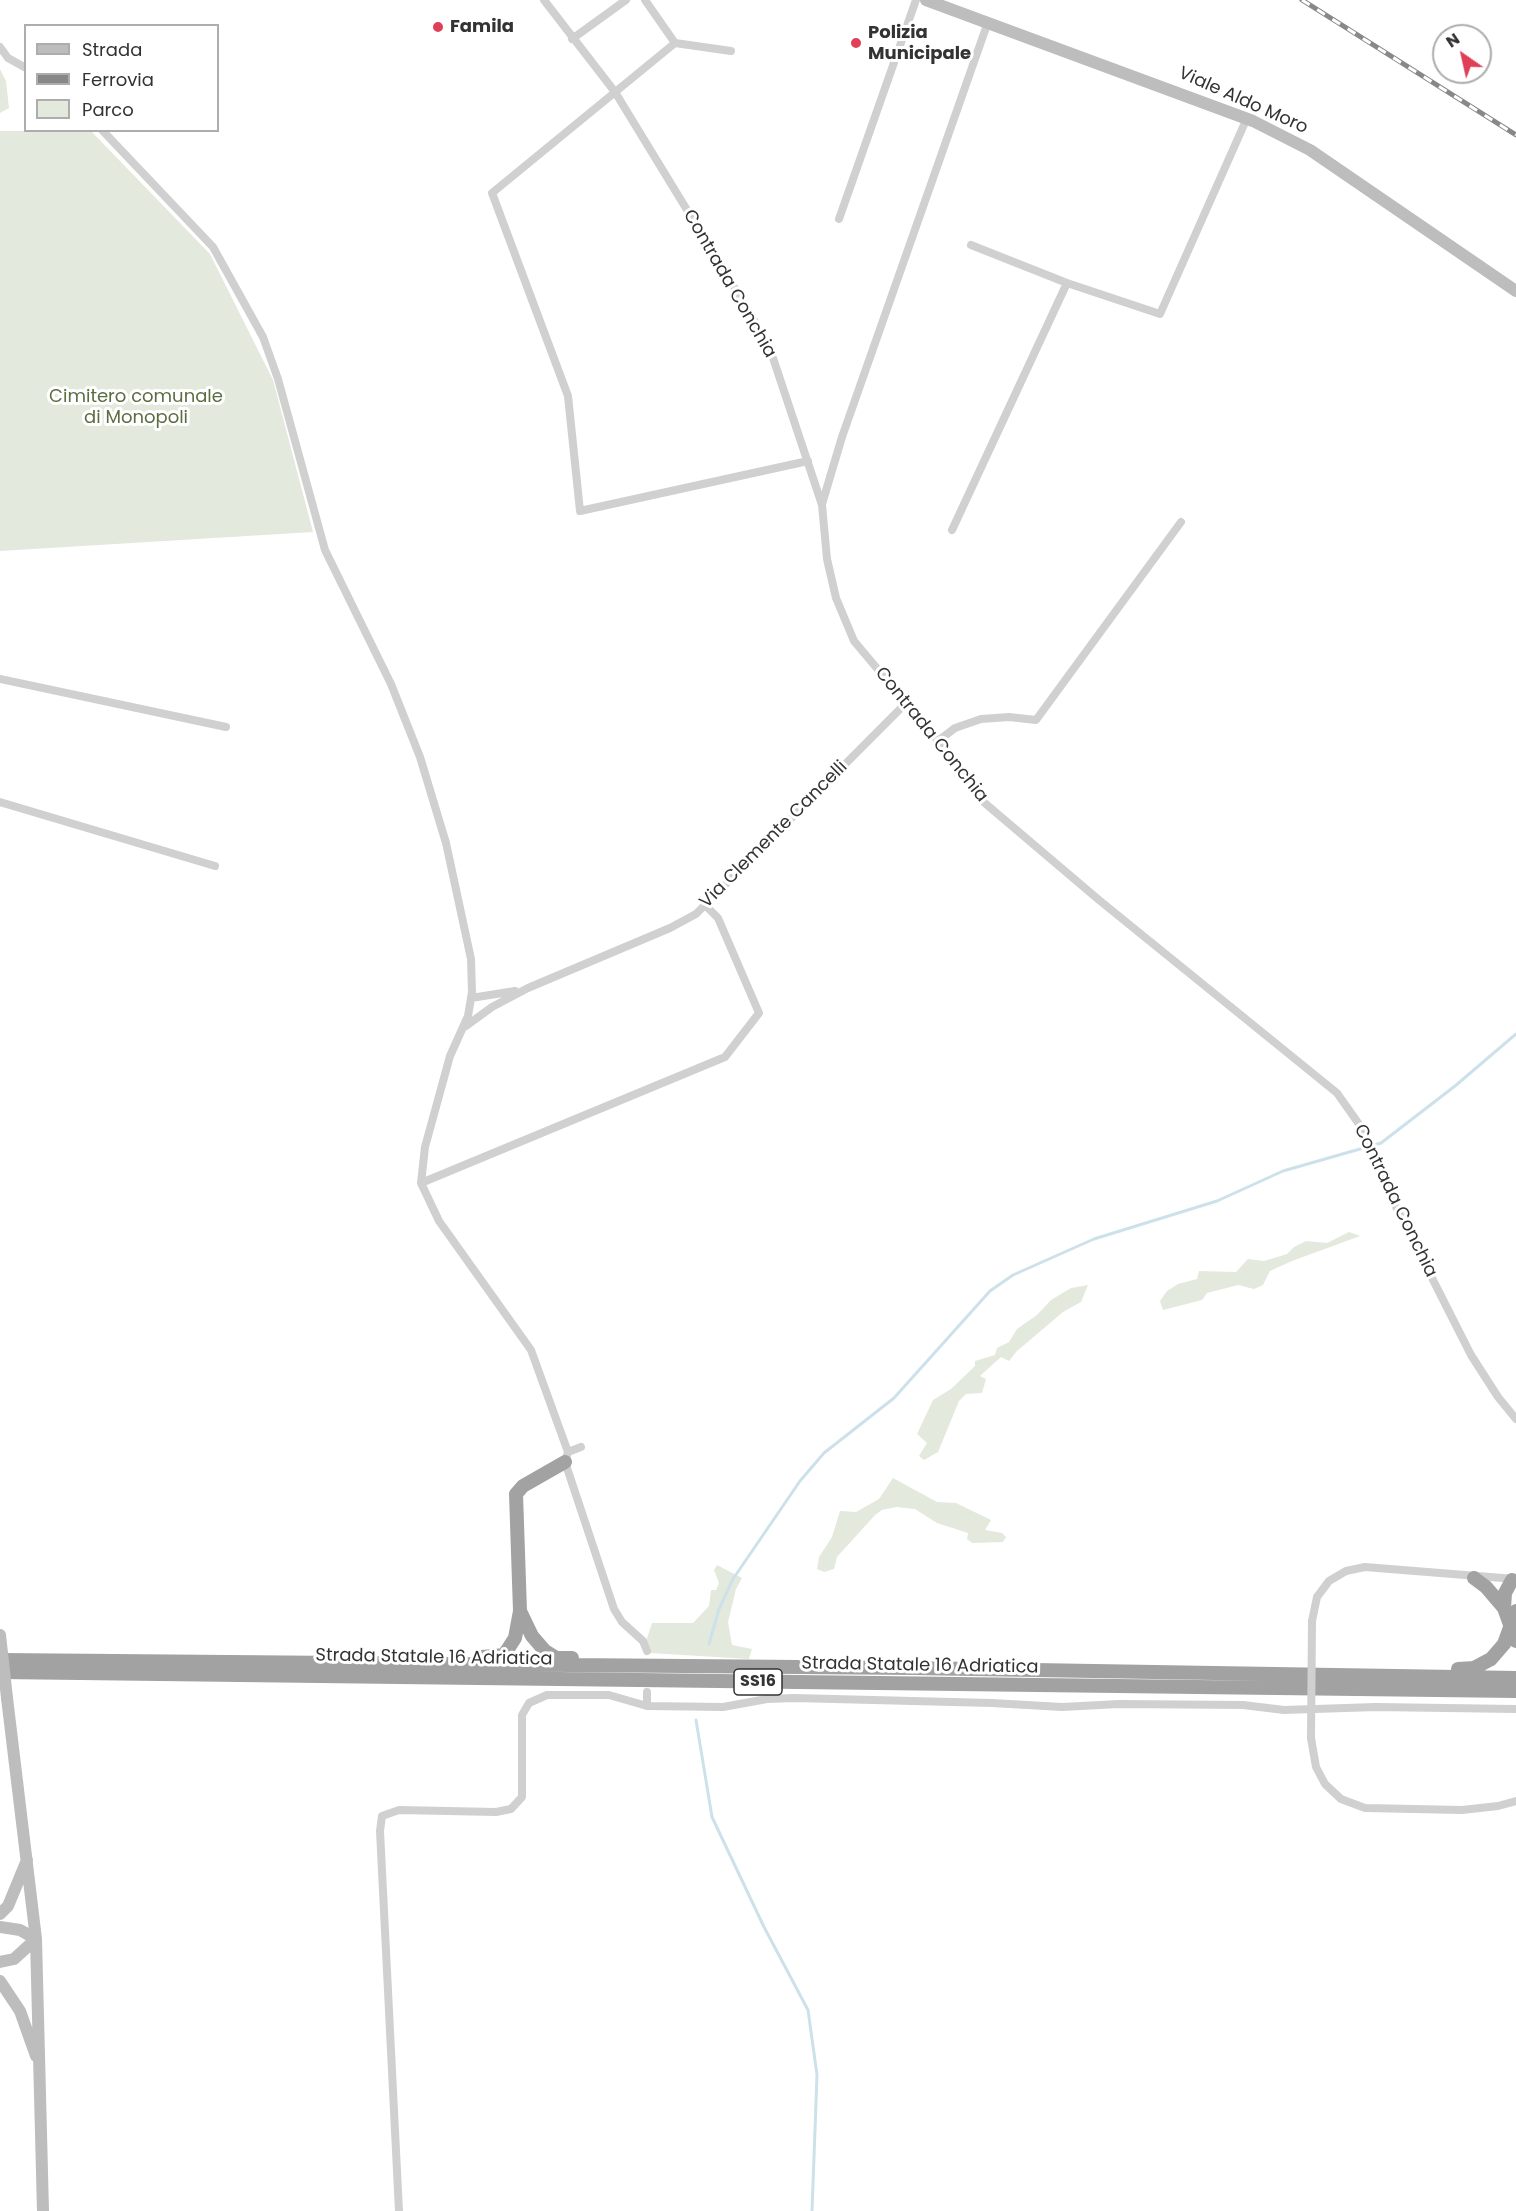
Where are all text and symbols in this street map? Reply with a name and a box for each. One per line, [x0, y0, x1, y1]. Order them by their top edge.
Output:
place label: Famila [450, 16, 514, 38]
marker: Famila [431, 20, 445, 34]
place label: Polizia Municipale [868, 22, 971, 64]
legend [24, 24, 219, 132]
north arrow [1432, 24, 1492, 84]
text: N [1441, 27, 1464, 53]
marker: Polizia Municipale [849, 36, 863, 50]
text: Strada [82, 37, 142, 62]
street label: Viale Aldo Moro [1175, 63, 1311, 139]
text: Ferrovia [82, 67, 154, 92]
text: Parco [82, 97, 134, 122]
street label: Contrada Conchia [678, 206, 780, 362]
park label: Cimitero comunale di Monopoli [49, 386, 223, 428]
street label: Contrada Conchia [870, 663, 992, 807]
street label: Via Clemente Cancelli [696, 757, 852, 913]
street label: Contrada Conchia [1349, 1121, 1441, 1281]
street label: Strada Statale 16 Adriatica [315, 1645, 553, 1671]
street label: Strada Statale 16 Adriatica [801, 1653, 1039, 1679]
road number: SS16 [734, 1669, 782, 1695]

